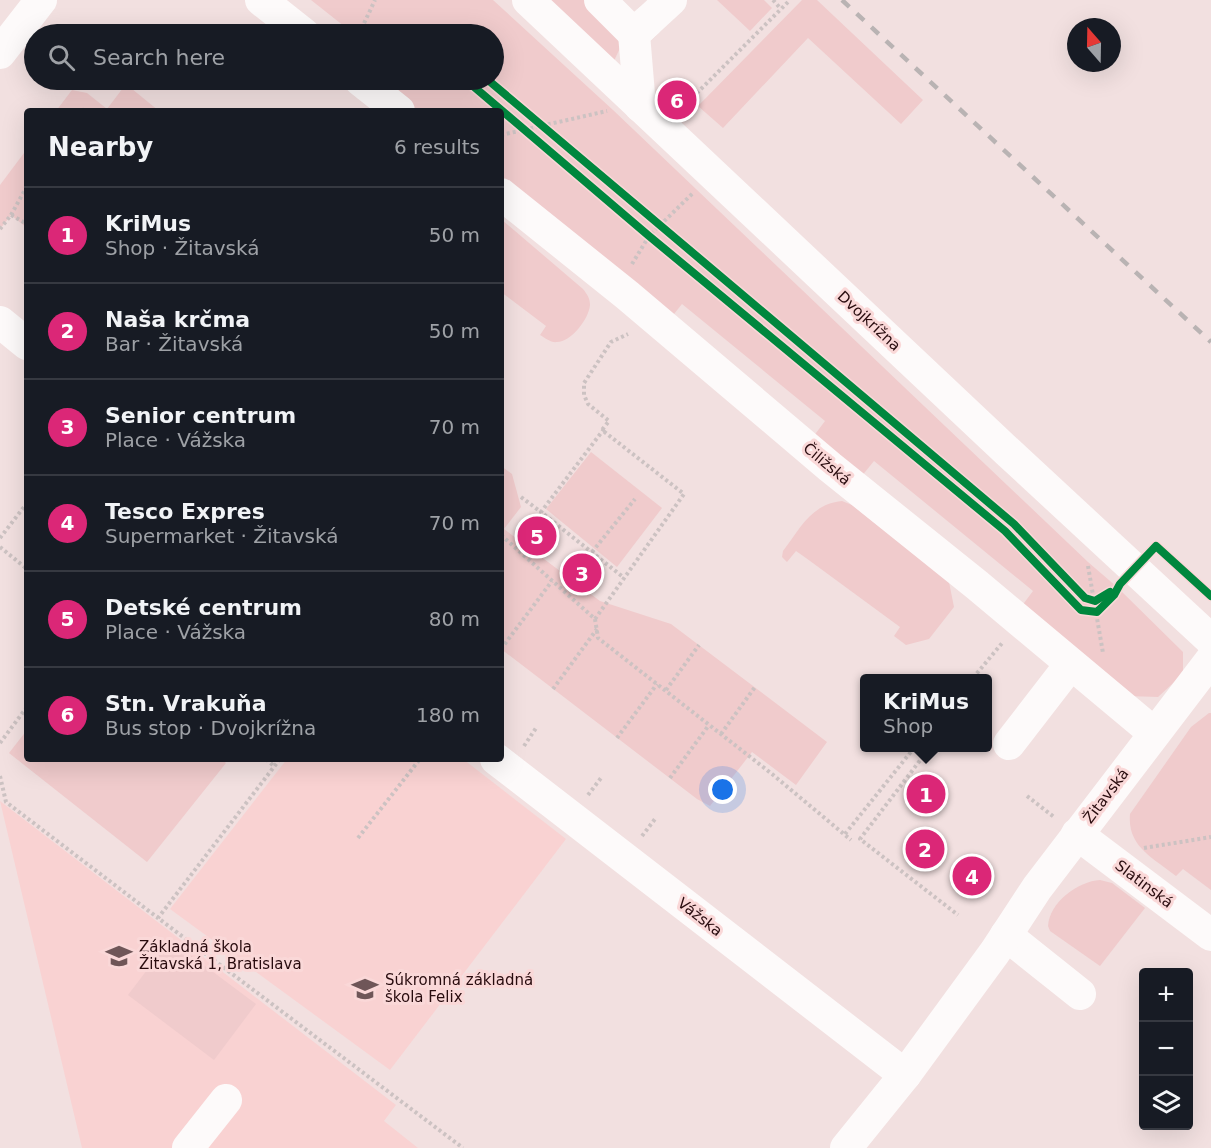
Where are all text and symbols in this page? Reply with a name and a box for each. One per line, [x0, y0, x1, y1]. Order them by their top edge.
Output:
north arrow [1067, 18, 1121, 72]
search box [24, 24, 504, 90]
icon: search [45, 41, 78, 74]
text: Search here [93, 45, 225, 70]
pin: 6 [658, 78, 696, 122]
text: Nearby [48, 132, 153, 162]
text: 6 results [394, 135, 480, 159]
text: KriMus [105, 211, 191, 236]
text: 1 [61, 223, 74, 247]
text: 50 m [429, 223, 480, 247]
text: Shop · Žitavská [105, 236, 259, 260]
street label: Dvojkrížna [834, 287, 904, 355]
text: Naša krčma [105, 307, 250, 332]
text: 2 [61, 319, 74, 343]
text: 50 m [429, 319, 480, 343]
text: Bar · Žitavská [105, 332, 243, 356]
text: Senior centrum [105, 403, 296, 428]
text: 3 [61, 415, 74, 439]
text: 70 m [429, 415, 480, 439]
text: Place · Vážska [105, 428, 246, 452]
street label: Čiližská [800, 438, 855, 489]
text: Tesco Expres [105, 499, 265, 524]
text: 4 [61, 511, 74, 535]
text: 70 m [429, 511, 480, 535]
pin: 5 [518, 514, 556, 558]
text: Supermarket · Žitavská [105, 524, 338, 548]
pin: 3 [562, 550, 602, 596]
text: Detské centrum [105, 595, 302, 620]
text: 5 [61, 607, 74, 631]
text: 80 m [429, 607, 480, 631]
text: Place · Vážska [105, 620, 246, 644]
popup [860, 674, 992, 752]
text: KriMus [883, 689, 969, 714]
text: Stn. Vrakuňa [105, 691, 267, 716]
text: 6 [61, 703, 74, 727]
text: 180 m [416, 703, 480, 727]
text: Shop [883, 714, 933, 738]
text: Bus stop · Dvojkrížna [105, 716, 316, 740]
street label: Žitavská [1079, 764, 1132, 827]
pin: 1 [906, 772, 946, 816]
your location [708, 775, 737, 804]
pin: 2 [906, 826, 944, 872]
pin: 4 [952, 854, 992, 898]
street label: Slatinská [1111, 856, 1177, 912]
street label: Vážska [674, 894, 726, 940]
place label: Základná škola Žitavská 1, Bratislava [139, 938, 302, 973]
school or university icon: Základná škola Žitavská 1, Bratislava [104, 941, 134, 971]
map controls [1139, 968, 1193, 1130]
button: + [1139, 968, 1193, 1022]
place label: Súkromná základná škola Felix [385, 971, 533, 1006]
school or university icon: Súkromná základná škola Felix [350, 974, 380, 1004]
button: − [1139, 1022, 1193, 1076]
button: layers [1139, 1076, 1193, 1130]

